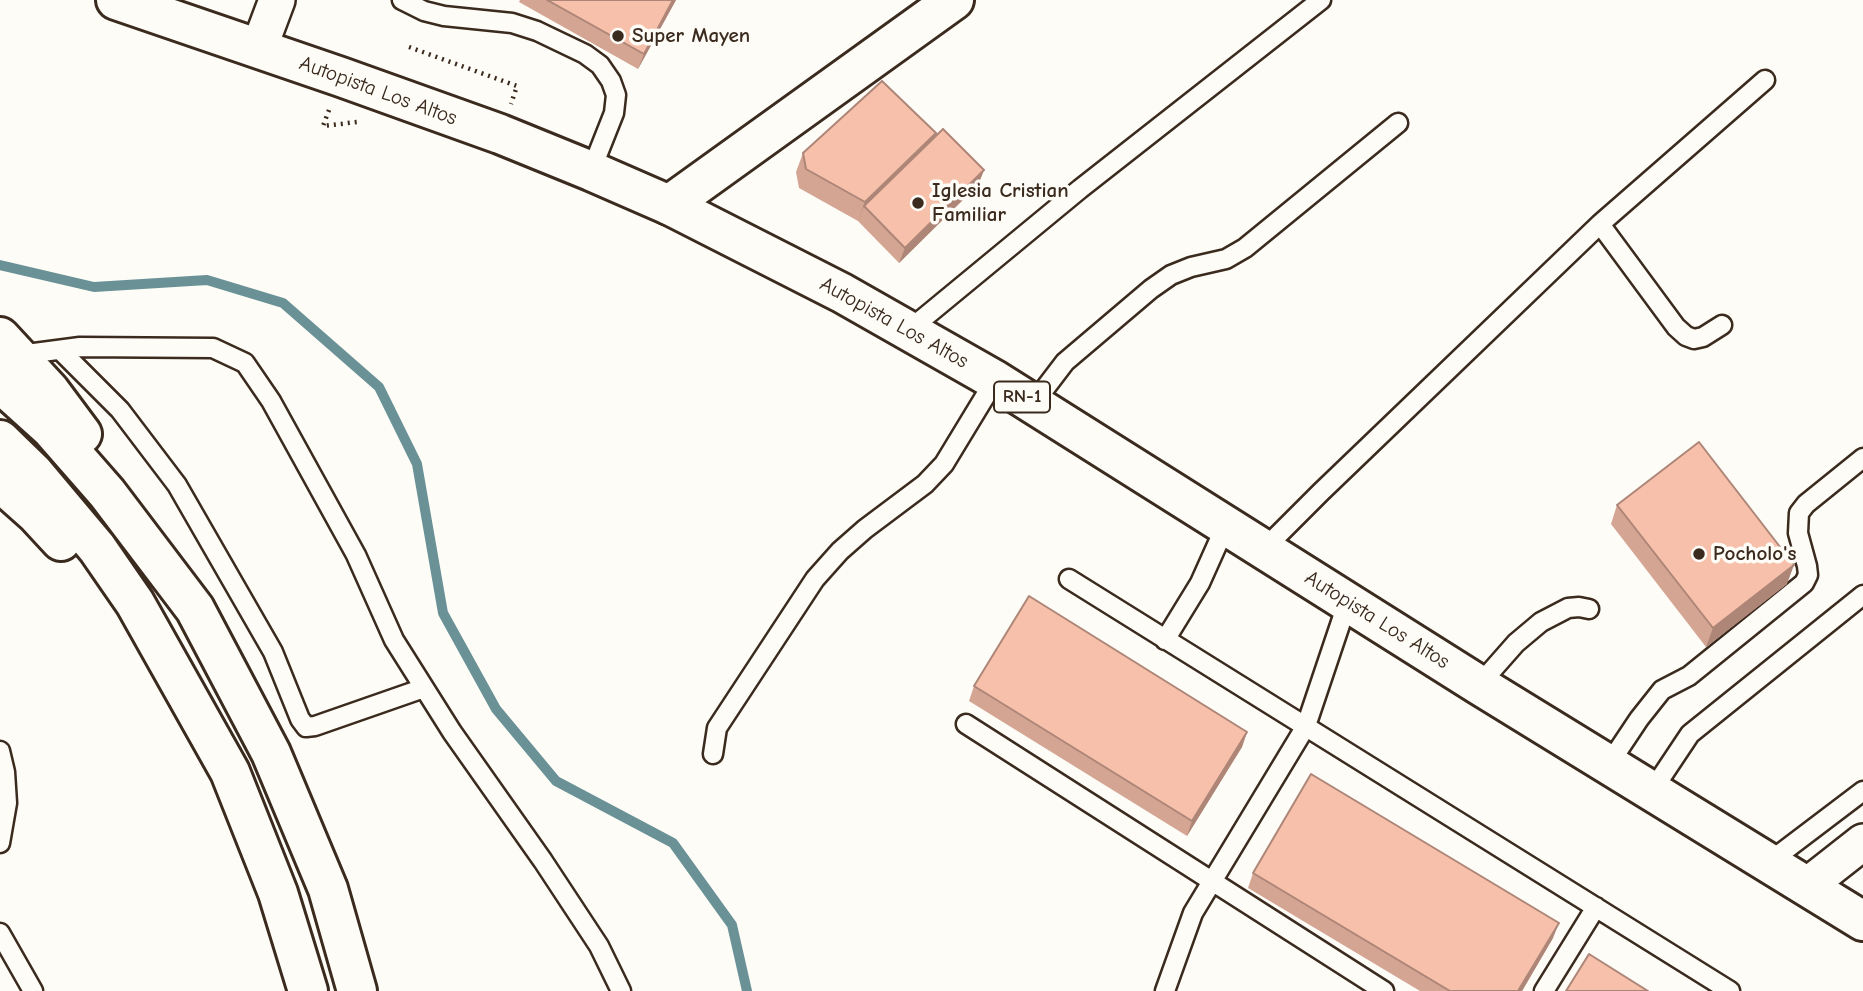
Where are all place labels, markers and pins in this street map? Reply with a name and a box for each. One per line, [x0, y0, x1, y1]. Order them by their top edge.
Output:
place label: Super Mayen [632, 23, 750, 49]
marker: Super Mayen [610, 28, 626, 44]
place label: Iglesia Cristian Familiar [932, 178, 1069, 228]
marker: Iglesia Cristian Familiar [910, 195, 926, 211]
place label: Pocholo's [1713, 541, 1796, 567]
marker: Pocholo's [1691, 546, 1707, 562]

